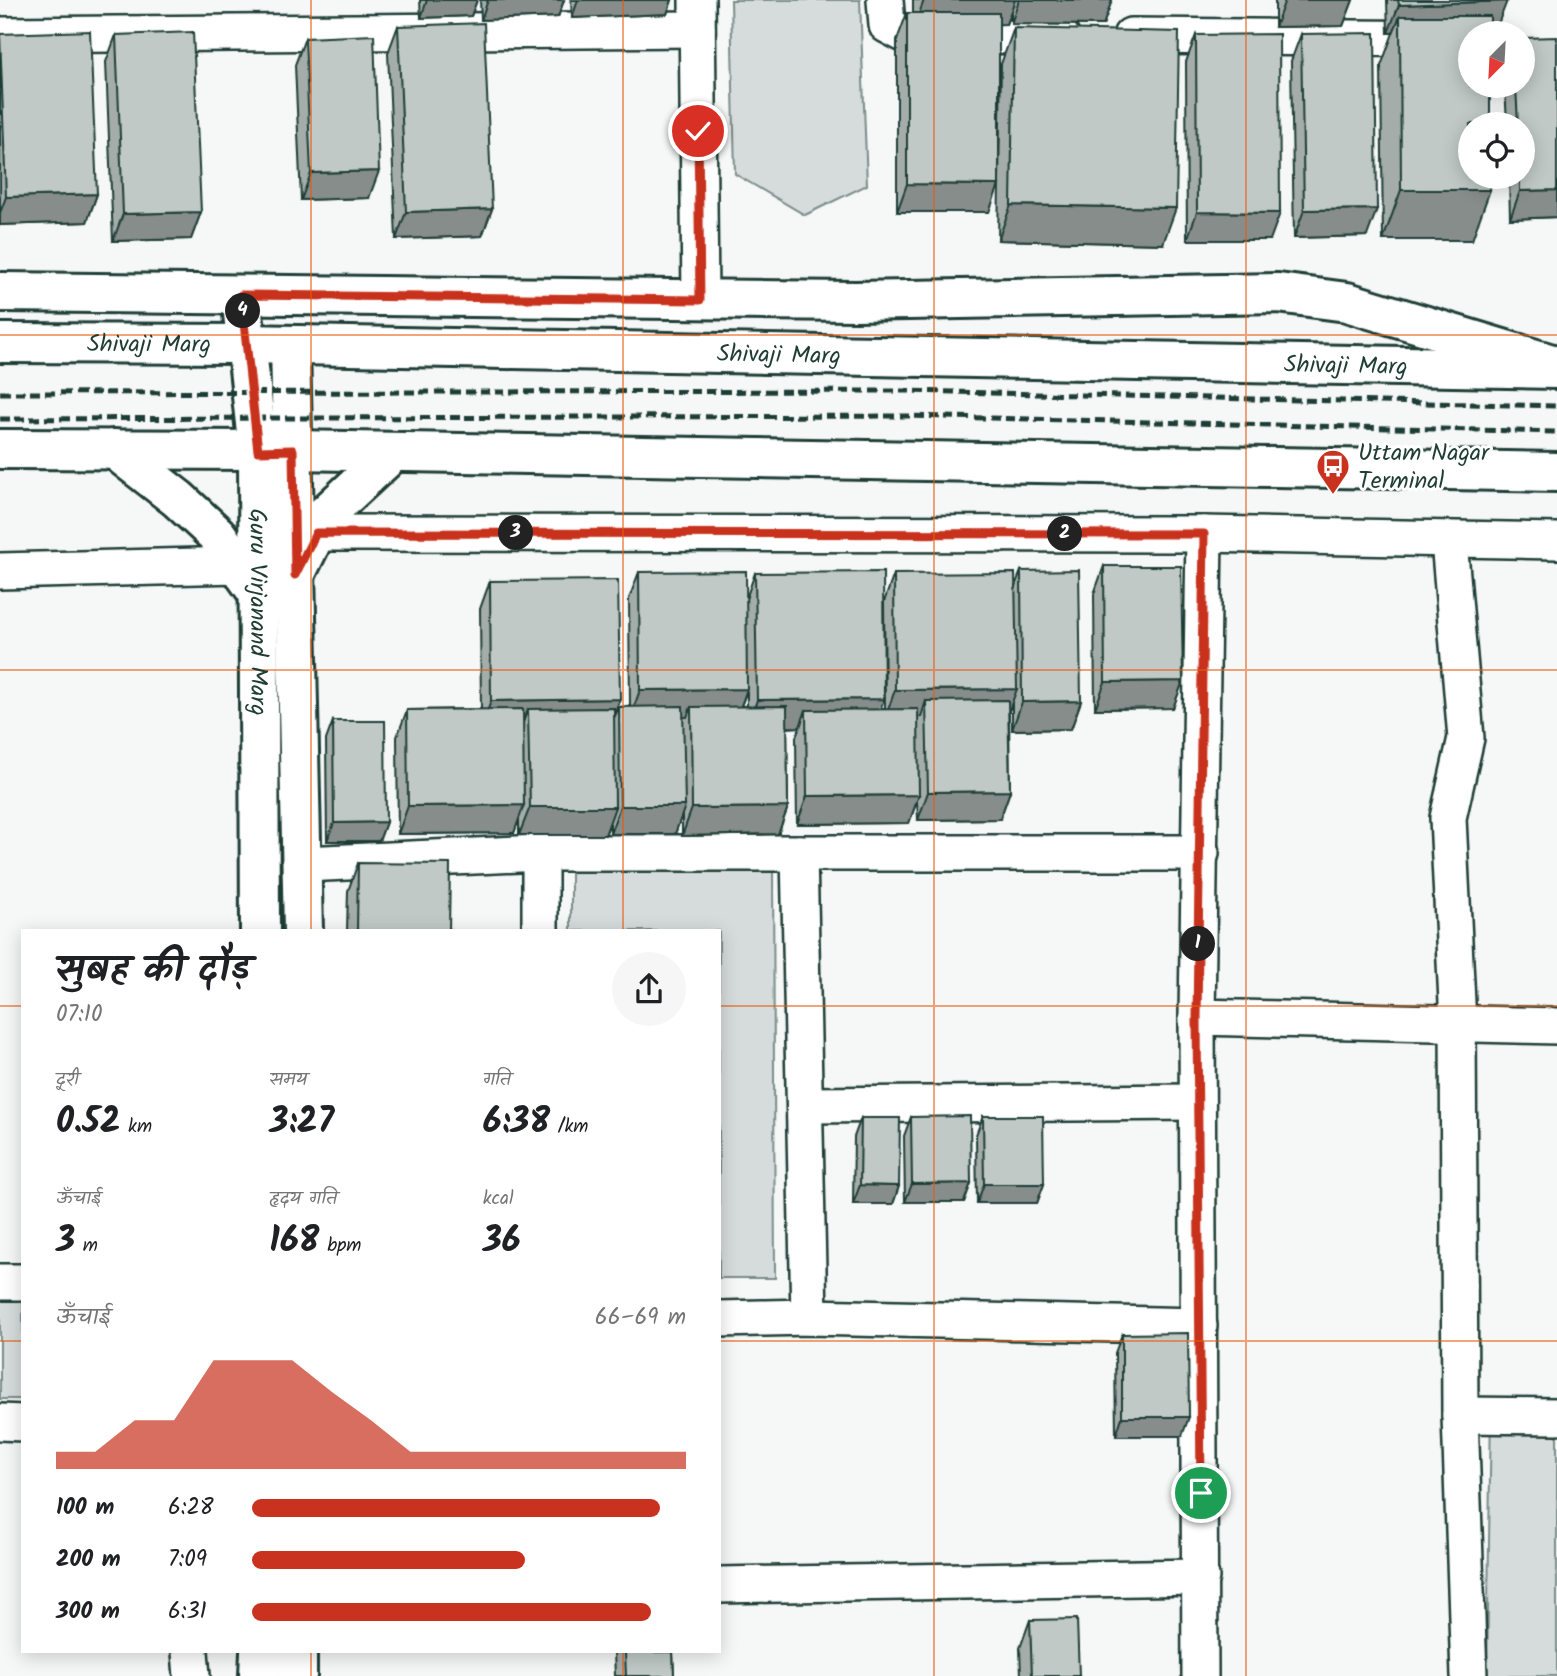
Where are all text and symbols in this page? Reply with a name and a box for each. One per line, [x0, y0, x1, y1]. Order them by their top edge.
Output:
north arrow [1458, 21, 1535, 98]
map controls [1458, 21, 1535, 189]
pin [668, 101, 728, 161]
icon: check [679, 112, 717, 150]
button: locate [1458, 112, 1535, 189]
pin: 4 [226, 294, 260, 328]
text: 4 [237, 295, 248, 325]
street label: Shivaji Marg [87, 325, 211, 365]
street label: Shivaji Marg [717, 335, 841, 376]
street label: Shivaji Marg [1284, 346, 1408, 387]
place label: Uttam Nagar Terminal [1358, 434, 1491, 501]
bus stop icon: Uttam Nagar Terminal [1314, 447, 1352, 496]
street label: Guru Virjanand Marg [237, 508, 277, 716]
pin: 3 [498, 516, 534, 550]
pin: 2 [1048, 516, 1082, 552]
text: 3 [510, 517, 521, 547]
text: 2 [1059, 518, 1070, 548]
pin: 1 [1180, 926, 1216, 962]
text: 1 [1195, 928, 1200, 958]
text: सुबह की दौड़ [56, 941, 250, 1001]
button: share [612, 952, 686, 1026]
text: 07:10 [56, 997, 102, 1033]
text: दूरी [56, 1065, 79, 1095]
text: समय [269, 1065, 307, 1095]
text: गति [483, 1065, 511, 1095]
text: 0.52 [56, 1095, 120, 1151]
text: 3:27 [269, 1095, 334, 1151]
text: 6:38 [483, 1095, 550, 1151]
text: km [120, 1112, 152, 1142]
text: /km [550, 1112, 588, 1142]
text: ऊँचाई [56, 1184, 101, 1214]
text: हृदय गति [269, 1184, 337, 1214]
text: kcal [483, 1184, 514, 1214]
text: 3 [56, 1214, 75, 1270]
text: 168 [269, 1214, 320, 1270]
text: 36 [483, 1214, 521, 1270]
text: m [75, 1231, 98, 1261]
text: bpm [320, 1231, 361, 1261]
text: ऊँचाई [56, 1300, 111, 1336]
text: 66–69 m [595, 1300, 686, 1336]
pin [1171, 1463, 1231, 1523]
icon: arrive [1182, 1474, 1220, 1512]
text: 100 m [56, 1490, 114, 1526]
text: 6:28 [168, 1490, 214, 1526]
text: 200 m [56, 1542, 121, 1578]
text: 7:09 [168, 1542, 207, 1578]
text: 300 m [56, 1594, 120, 1630]
text: 6:31 [168, 1594, 207, 1630]

